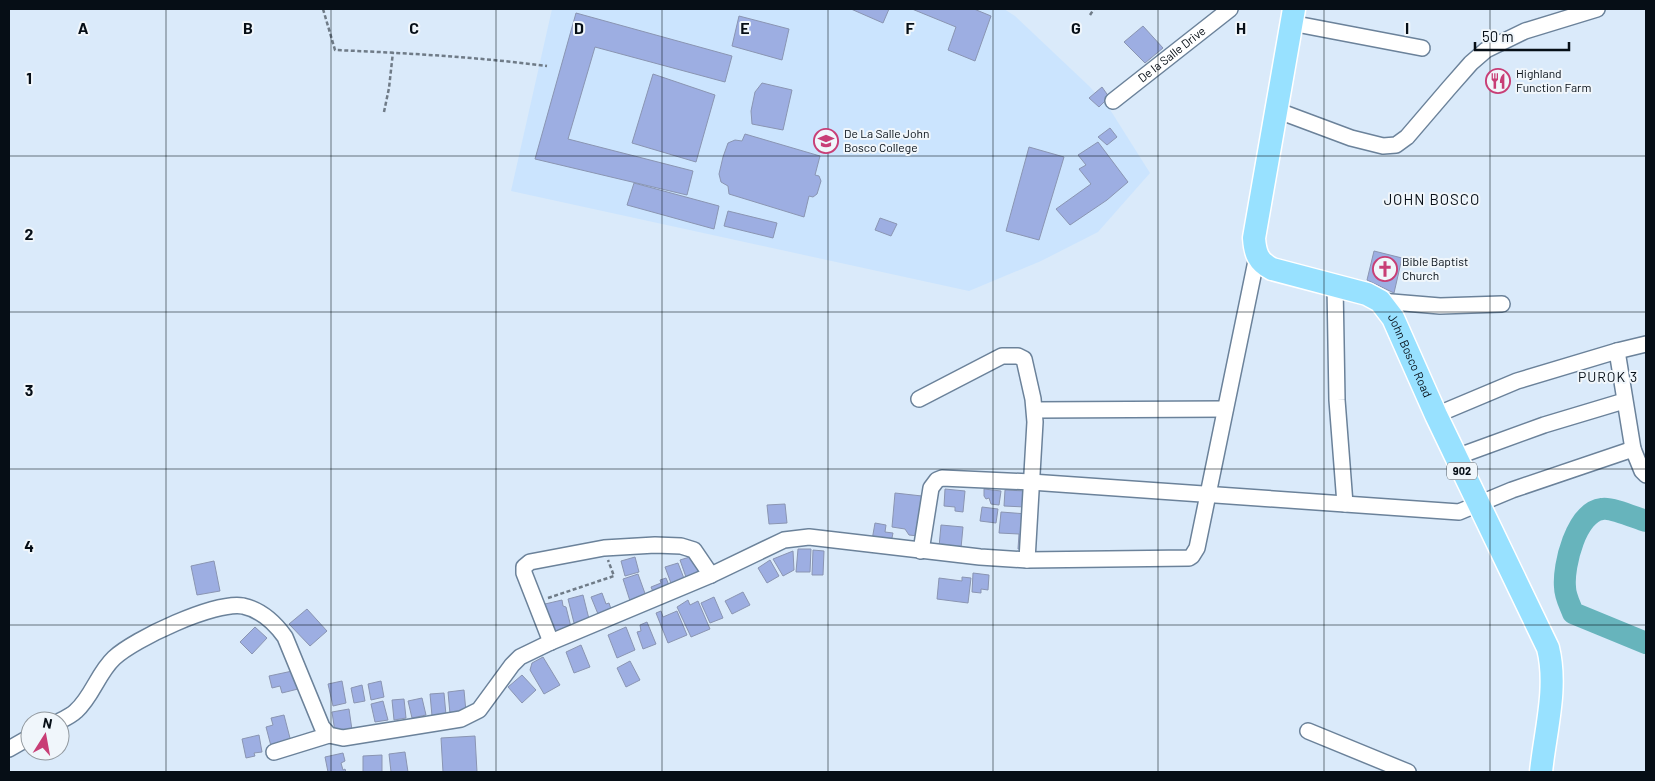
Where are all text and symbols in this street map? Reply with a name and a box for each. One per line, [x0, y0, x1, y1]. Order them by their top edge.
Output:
text: A [78, 18, 89, 37]
text: B [243, 18, 253, 37]
text: C [409, 18, 419, 37]
text: D [574, 18, 584, 37]
text: E [740, 18, 750, 37]
text: F [906, 18, 915, 37]
text: G [1071, 18, 1081, 37]
text: H [1236, 18, 1246, 37]
text: I [1405, 18, 1409, 37]
scale bar [1475, 20, 1569, 52]
street label: De la Salle Drive [1135, 23, 1208, 85]
text: 50 m [1482, 27, 1514, 45]
place label: Highland Function Farm [1516, 66, 1591, 94]
text: 1 [26, 68, 32, 87]
restaurant icon: Highland Function Farm [1485, 68, 1511, 94]
place label: De La Salle John Bosco College [844, 126, 929, 154]
school or university icon: De La Salle John Bosco College [813, 128, 839, 154]
district label: JOHN BOSCO [1384, 190, 1480, 208]
text: 2 [25, 224, 34, 243]
place label: Bible Baptist Church [1402, 254, 1468, 282]
church icon: Bible Baptist Church [1372, 256, 1398, 282]
street label: John Bosco Road [1386, 310, 1435, 399]
district label: PUROK 3 [1578, 368, 1638, 385]
text: 3 [25, 380, 33, 399]
road number: 902 [1447, 462, 1477, 480]
text: 4 [24, 536, 34, 555]
north arrow [20, 711, 70, 761]
text: N [41, 714, 54, 732]

